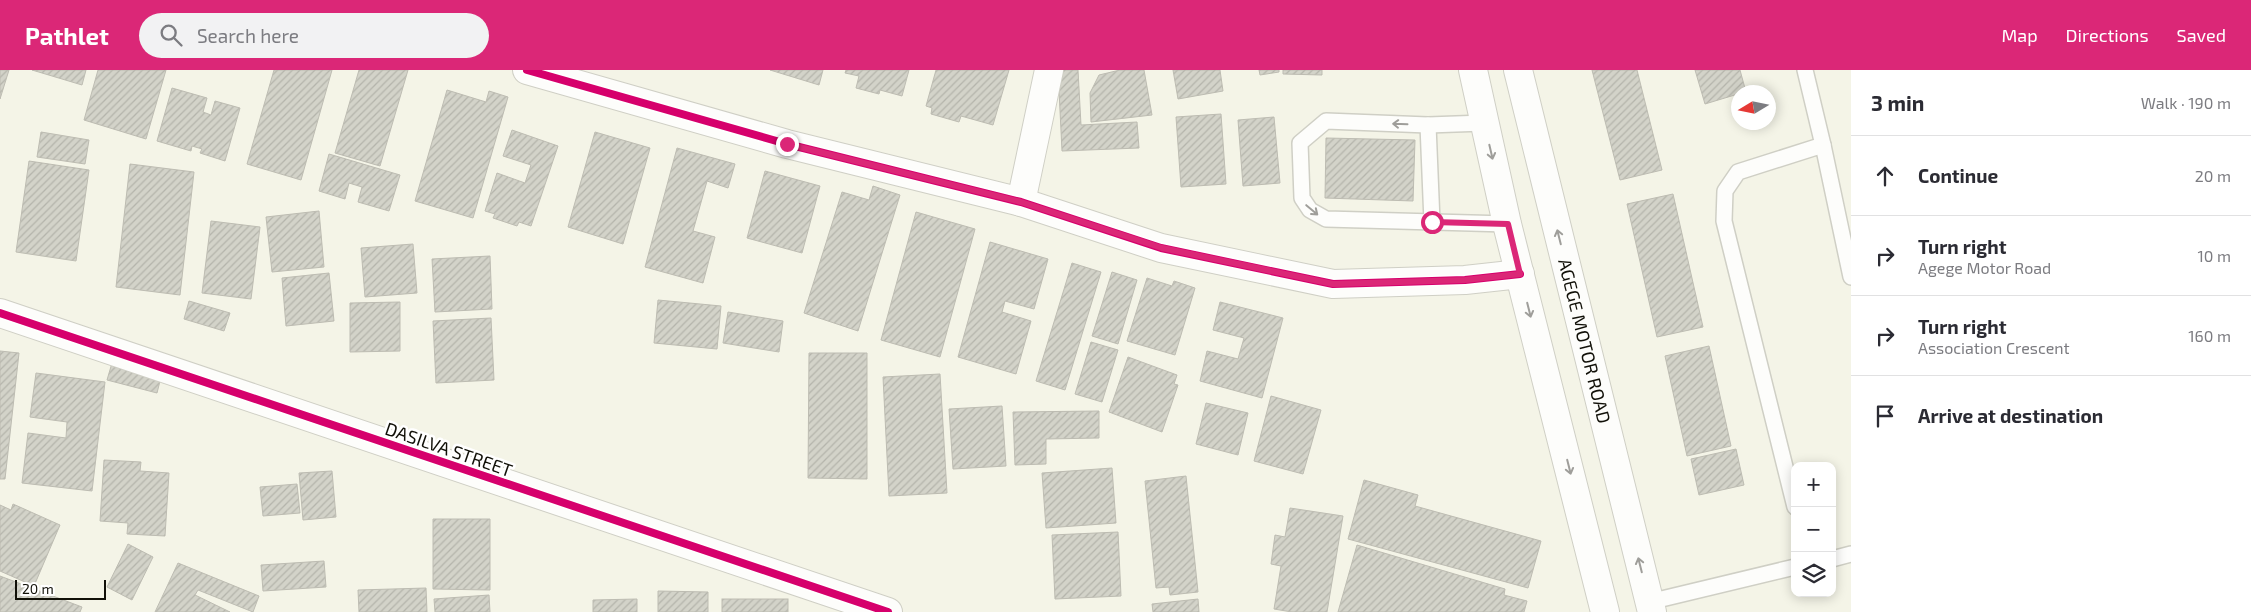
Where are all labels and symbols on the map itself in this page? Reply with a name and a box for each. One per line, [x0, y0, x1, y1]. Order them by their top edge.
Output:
north arrow [1731, 85, 1776, 130]
one-way arrow [1393, 120, 1409, 129]
route end [776, 133, 799, 156]
one-way arrow [1487, 143, 1496, 159]
one-way arrow [1306, 204, 1319, 215]
route start [1421, 211, 1444, 234]
one-way arrow [1554, 229, 1564, 245]
street label: AGEGE MOTOR ROAD [1554, 256, 1616, 426]
one-way arrow [1525, 301, 1534, 317]
street label: DASILVA STREET [382, 417, 516, 481]
one-way arrow [1565, 459, 1574, 475]
one-way arrow [1635, 557, 1644, 573]
scale bar [15, 577, 106, 600]

